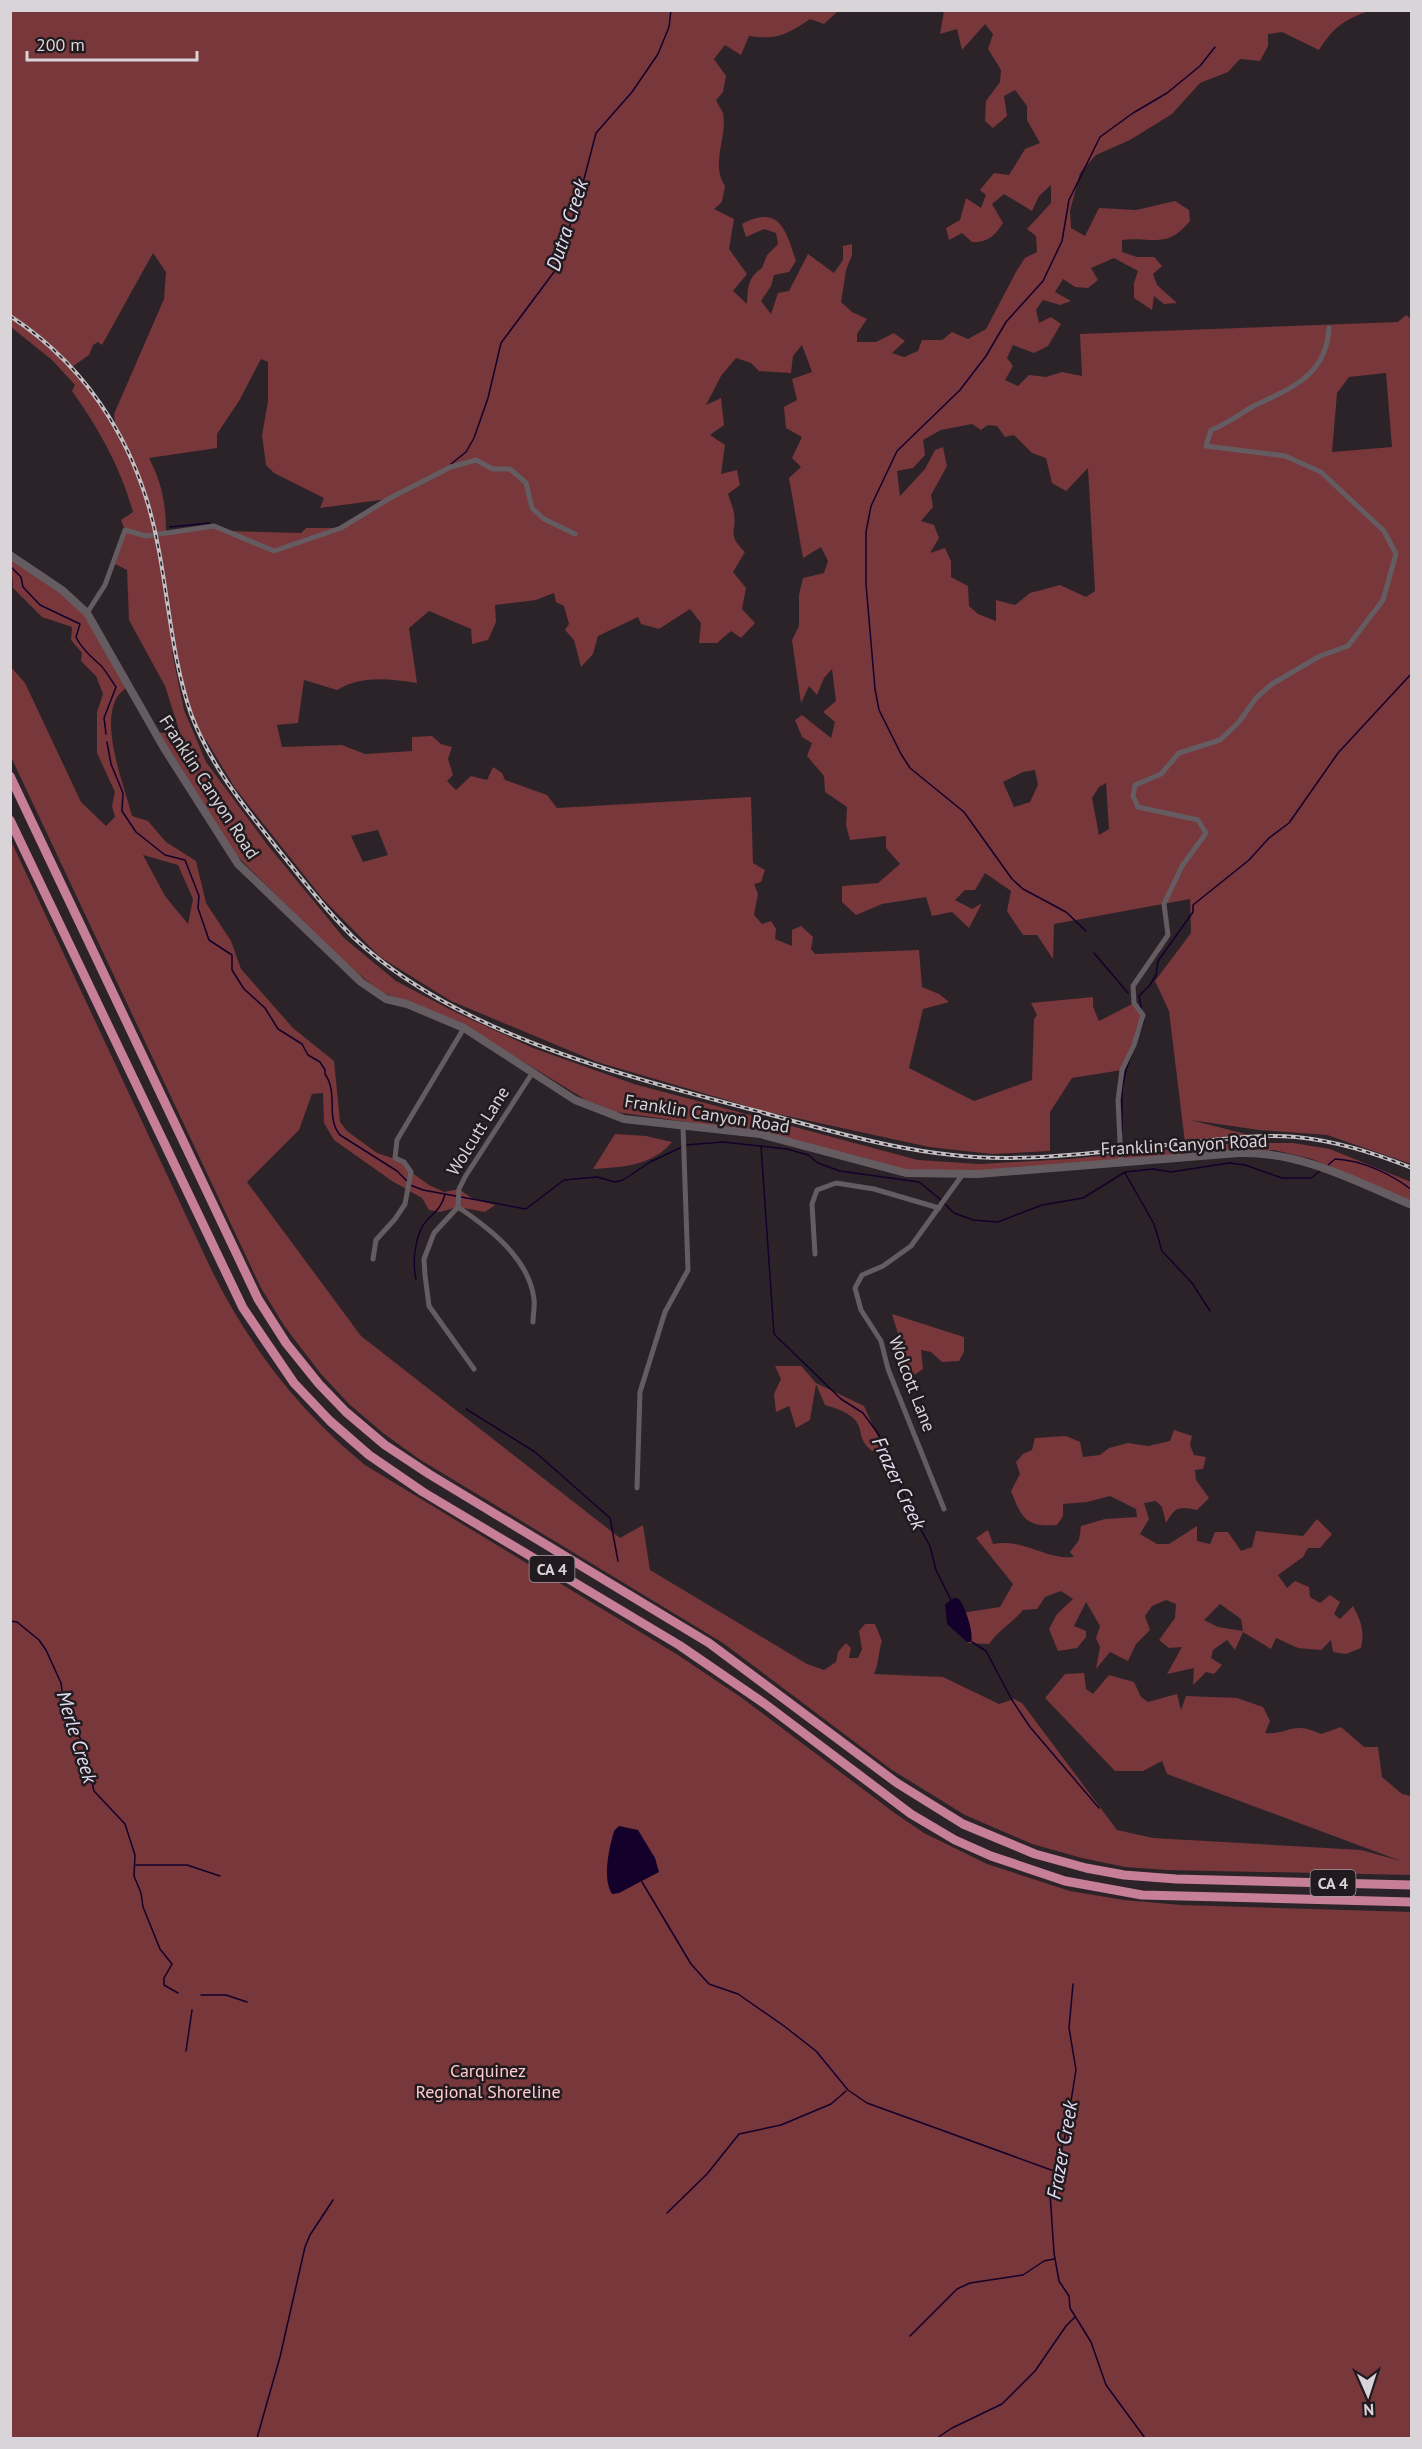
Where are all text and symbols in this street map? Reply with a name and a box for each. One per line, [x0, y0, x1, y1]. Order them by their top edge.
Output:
scale bar [27, 24, 196, 62]
text: 200 m [36, 33, 85, 56]
water label: Dutra Creek [540, 175, 594, 274]
street label: Franklin Canyon Road [154, 710, 265, 863]
street label: Wolcutt Lane [441, 1082, 514, 1180]
street label: Franklin Canyon Road [623, 1089, 791, 1138]
street label: Franklin Canyon Road [1100, 1129, 1268, 1160]
street label: Wolcott Lane [884, 1333, 941, 1435]
water label: Frazer Creek [866, 1432, 932, 1535]
road number: CA 4 [530, 1556, 574, 1582]
water label: Merle Creek [51, 1688, 104, 1787]
road number: CA 4 [1310, 1870, 1356, 1896]
park label: Carquinez Regional Shoreline [415, 2059, 561, 2103]
water label: Frazer Creek [1041, 2098, 1084, 2201]
north arrow [1338, 2365, 1398, 2425]
text: N [1363, 2400, 1375, 2420]

